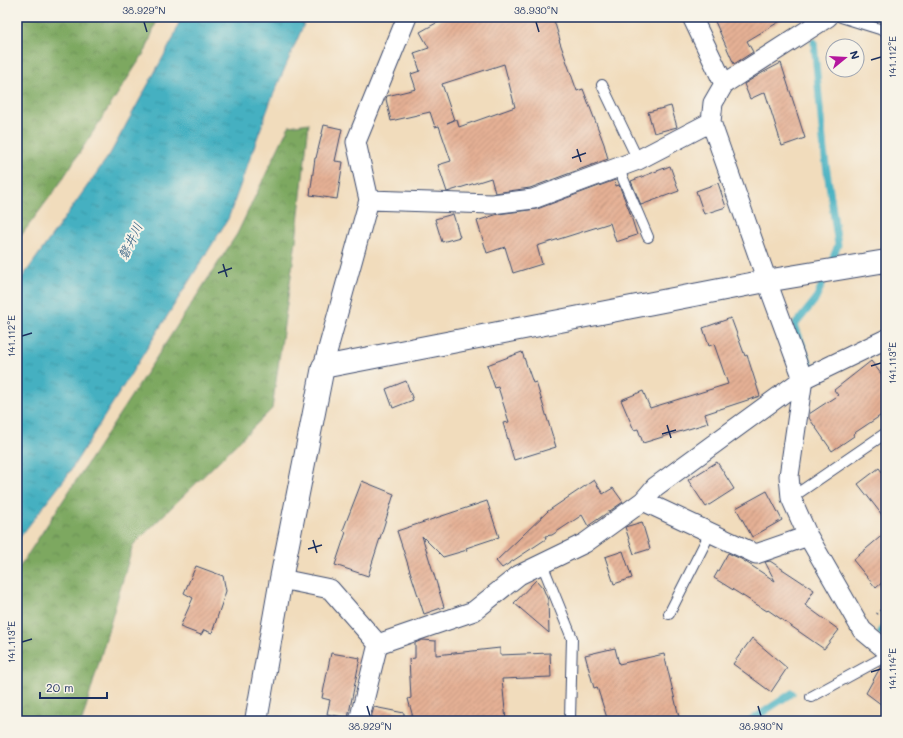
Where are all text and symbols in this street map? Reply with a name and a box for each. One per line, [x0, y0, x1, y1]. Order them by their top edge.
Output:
text: 38.929°N [122, 3, 166, 17]
text: 38.930°N [514, 3, 558, 17]
text: 141.112°E [885, 36, 899, 78]
north arrow [825, 38, 865, 78]
text: N [847, 48, 863, 61]
water label: 磐井川 [113, 220, 146, 262]
text: 141.112°E [4, 315, 18, 357]
text: 141.113°E [885, 342, 899, 384]
text: 141.113°E [4, 621, 18, 663]
text: 141.114°E [885, 648, 899, 690]
scale bar [40, 674, 107, 700]
text: 20 m [46, 679, 74, 695]
text: 38.929°N [348, 719, 392, 733]
text: 38.930°N [739, 719, 783, 733]

